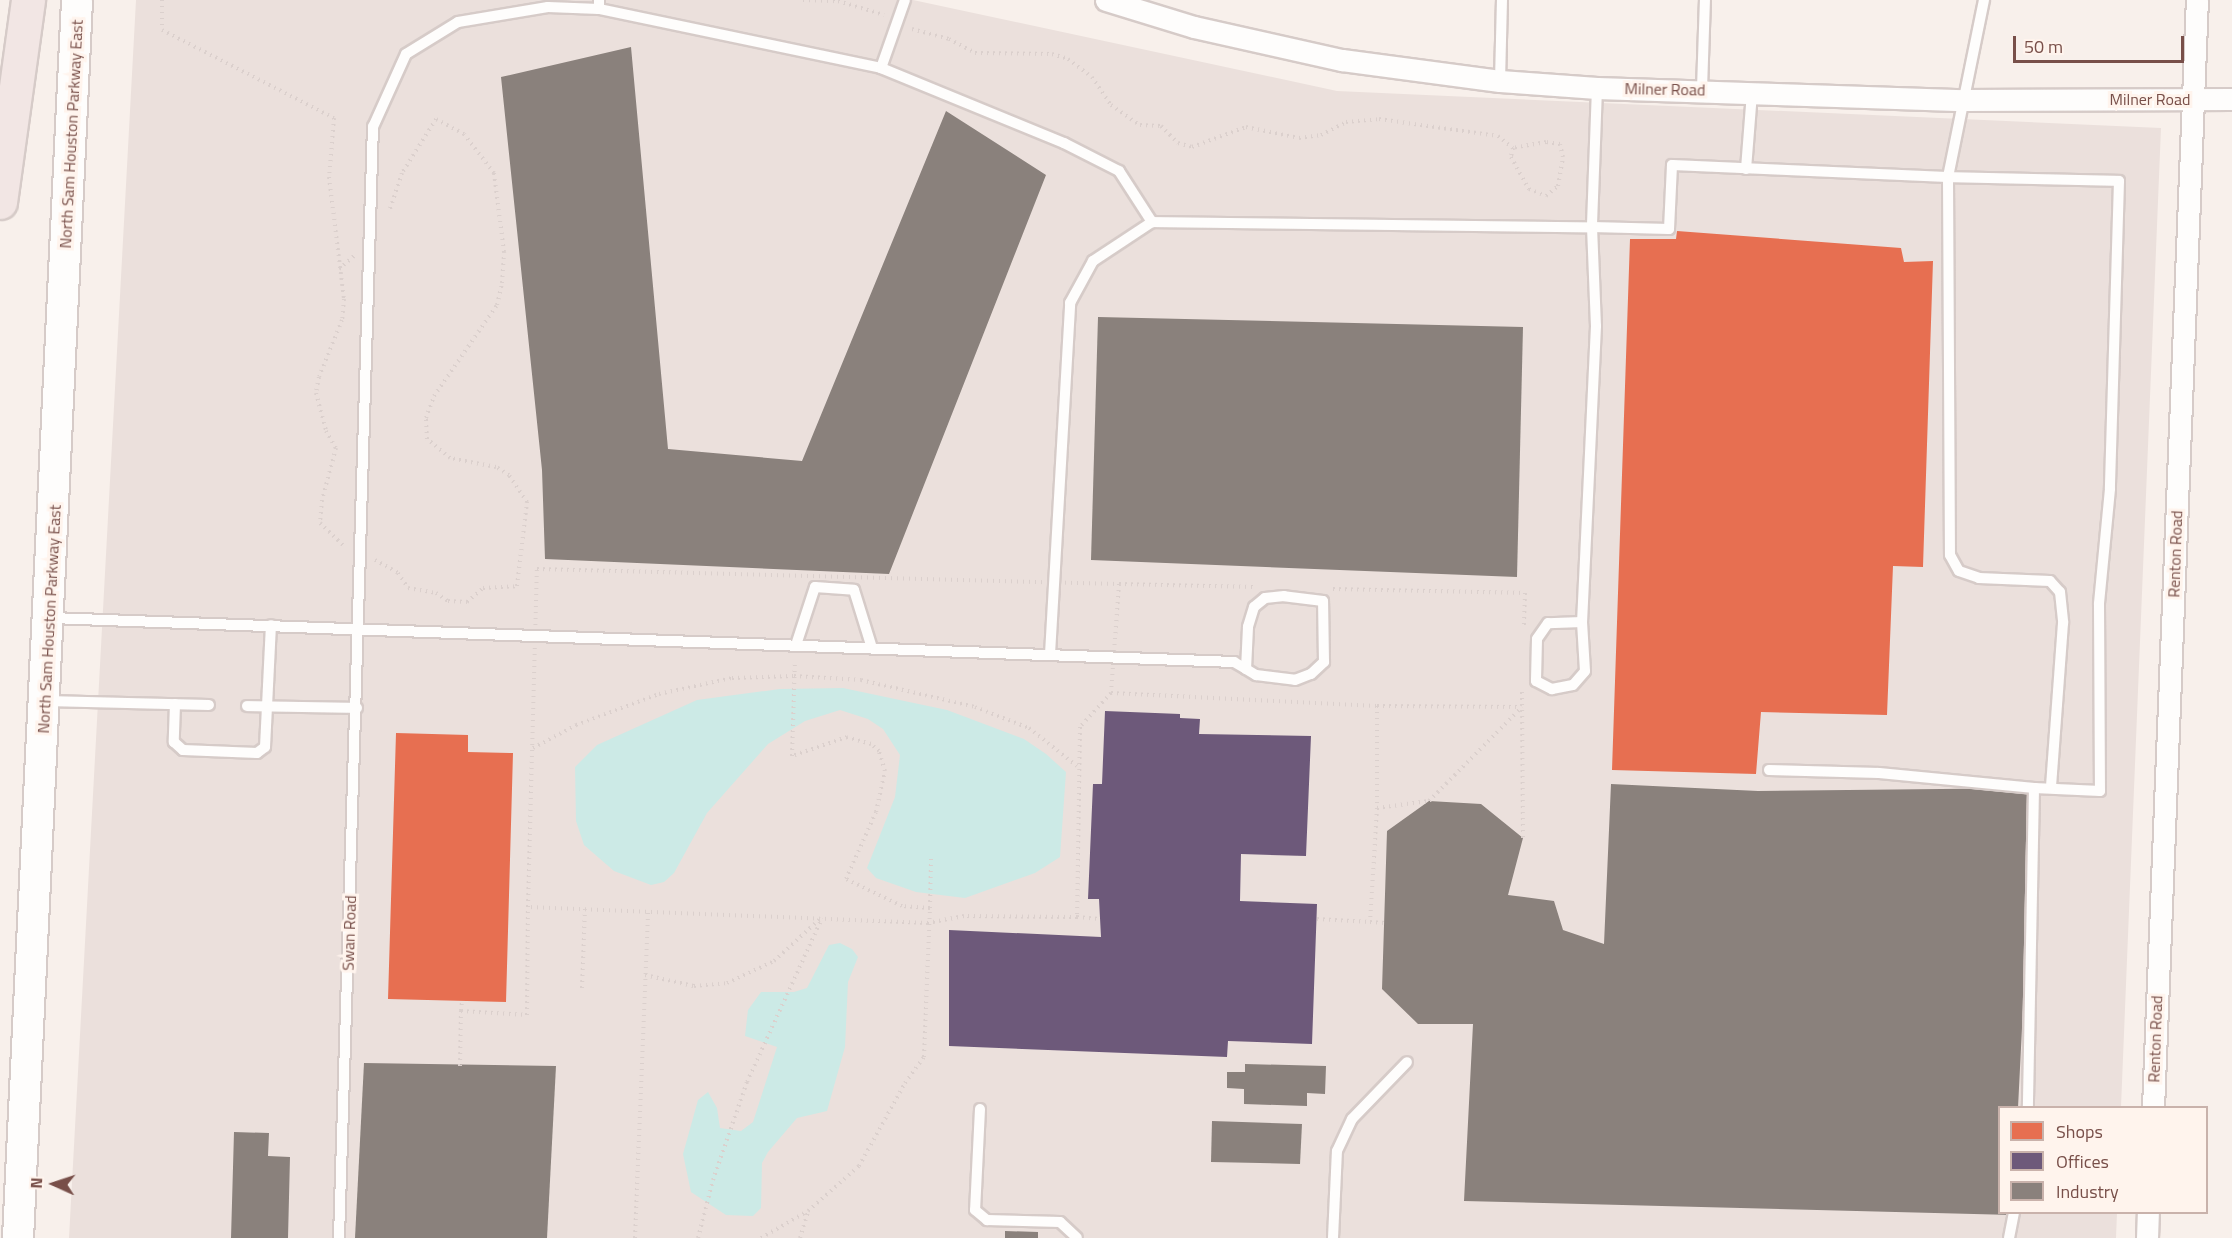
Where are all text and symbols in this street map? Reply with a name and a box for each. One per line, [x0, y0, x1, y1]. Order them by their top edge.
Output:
street label: North Sam Houston Parkway East [55, 19, 87, 249]
scale bar [2016, 24, 2187, 62]
text: 50 m [2024, 33, 2063, 60]
street label: Milner Road [1624, 79, 1706, 99]
street label: Milner Road [2109, 89, 2191, 109]
street label: North Sam Houston Parkway East [33, 504, 65, 734]
street label: Renton Road [2164, 510, 2186, 598]
street label: Swan Road [338, 895, 360, 971]
street label: Renton Road [2144, 995, 2166, 1083]
legend [1998, 1106, 2208, 1214]
text: Shops [2056, 1118, 2103, 1145]
text: Offices [2056, 1148, 2109, 1175]
north arrow [24, 1154, 84, 1214]
text: N [24, 1177, 48, 1189]
text: Industry [2056, 1178, 2119, 1205]

